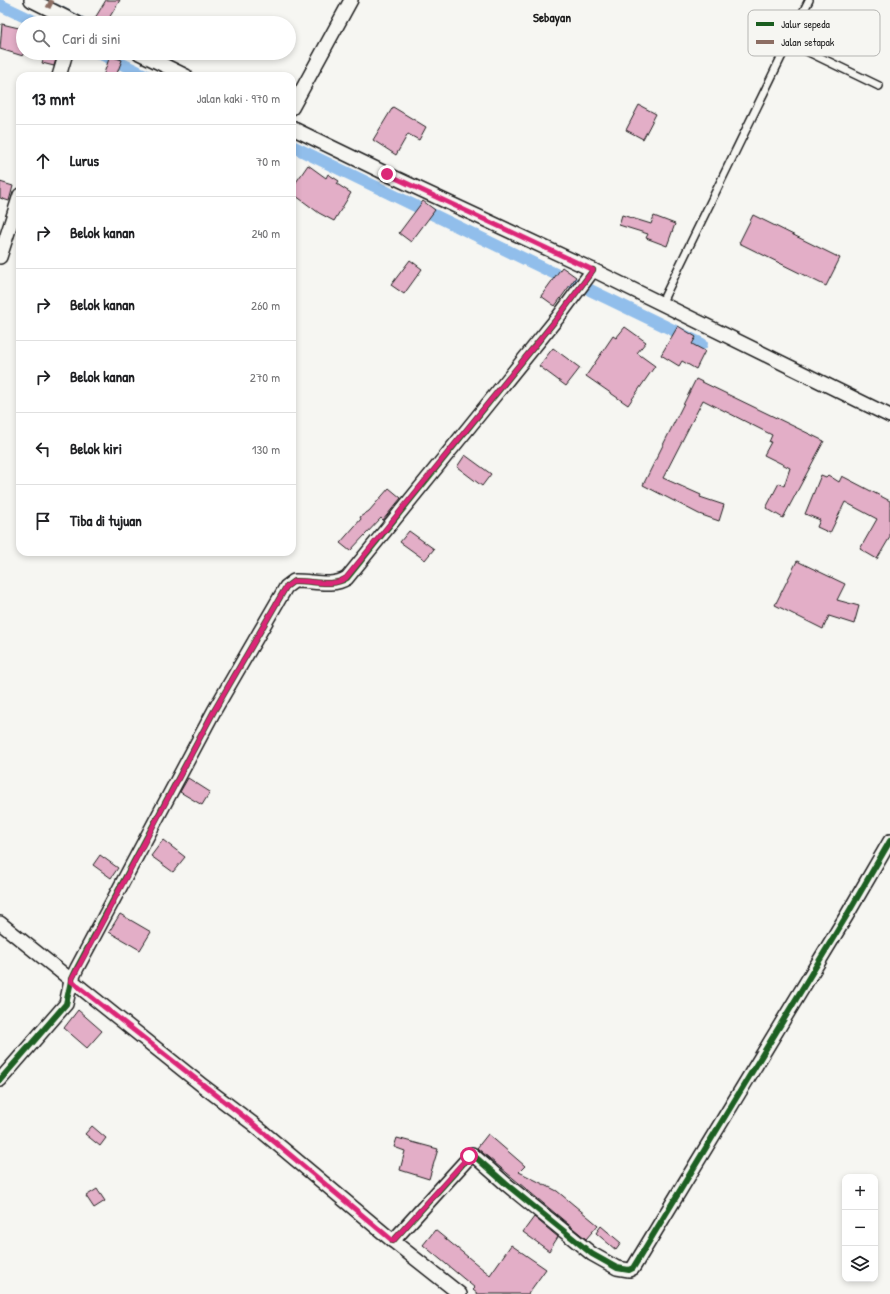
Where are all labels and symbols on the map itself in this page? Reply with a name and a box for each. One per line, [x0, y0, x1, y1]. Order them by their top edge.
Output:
district label: Sebayan [533, 8, 571, 27]
legend [748, 10, 880, 56]
text: Jalur sepeda [781, 17, 830, 31]
text: Jalan setapak [781, 35, 835, 49]
route end [378, 165, 396, 183]
route start [460, 1147, 478, 1165]

